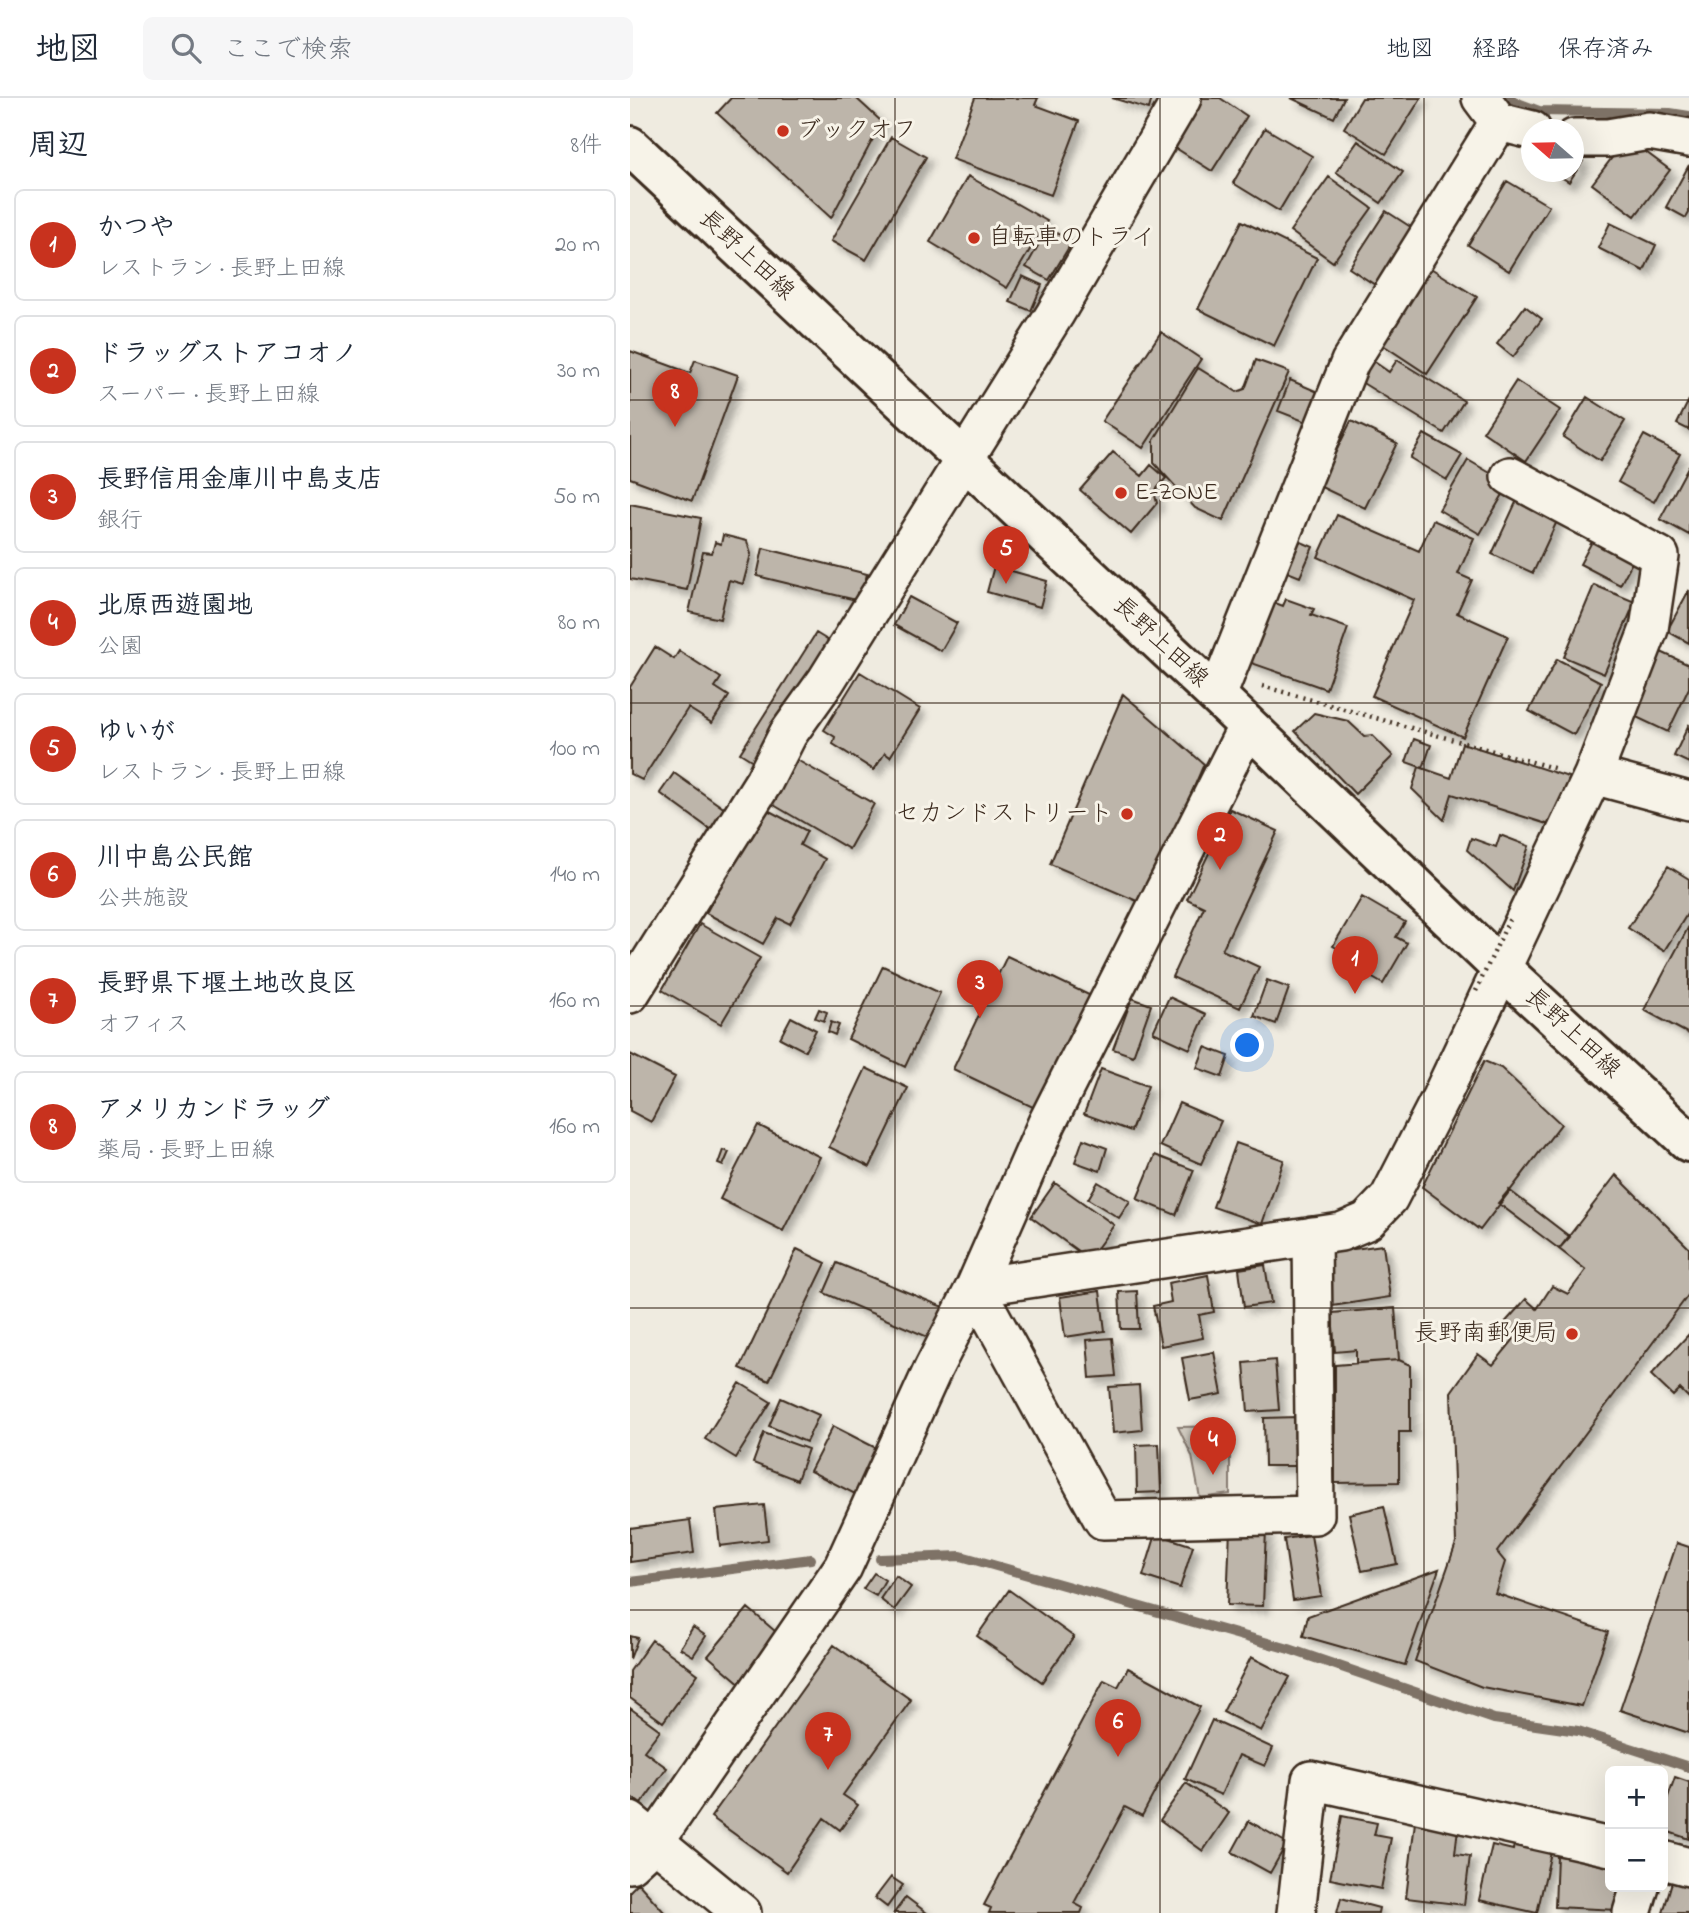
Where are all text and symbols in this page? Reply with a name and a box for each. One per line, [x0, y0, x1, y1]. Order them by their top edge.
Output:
search box [143, 17, 633, 80]
text: 地図 [35, 27, 101, 75]
icon: search [167, 29, 205, 67]
text: ここで検索 [223, 32, 353, 70]
text: 地図 [1386, 33, 1434, 68]
text: 経路 [1472, 33, 1520, 68]
text: 保存済み [1558, 33, 1654, 68]
place label: ブックオフ [797, 114, 917, 149]
north arrow [1521, 119, 1584, 182]
marker: ブックオフ [775, 123, 791, 139]
text: 周辺 [28, 125, 88, 169]
text: 8件 [570, 130, 602, 163]
street label: 長野上田線 [690, 202, 802, 310]
text: かつや [97, 210, 175, 248]
place label: 自転車のトライ [988, 221, 1155, 256]
text: 1 [49, 229, 57, 262]
text: 20 m [555, 229, 600, 262]
marker: 自転車のトライ [966, 230, 982, 246]
text: レストラン · 長野上田線 [97, 253, 345, 286]
text: ドラッグストアコオノ [97, 336, 358, 374]
text: 2 [47, 355, 59, 388]
text: 30 m [557, 355, 600, 388]
pin: 8 [652, 369, 698, 427]
text: スーパー · 長野上田線 [97, 379, 319, 412]
text: 長野信用金庫川中島支店 [97, 462, 383, 500]
place label: E-ZONE [1135, 476, 1218, 511]
text: 3 [48, 481, 58, 514]
text: 50 m [553, 481, 600, 514]
marker: E-ZONE [1113, 485, 1129, 501]
text: 銀行 [97, 505, 143, 538]
pin: 5 [983, 526, 1029, 584]
text: 北原西遊園地 [97, 588, 253, 626]
street label: 長野上田線 [1104, 589, 1216, 697]
text: 4 [48, 607, 58, 640]
text: 80 m [558, 607, 600, 640]
text: 公園 [97, 631, 143, 664]
text: ゆいが [97, 714, 175, 752]
text: 5 [46, 733, 60, 766]
text: 100 m [549, 733, 600, 766]
text: レストラン · 長野上田線 [97, 757, 345, 790]
place label: セカンドストリート [895, 797, 1113, 832]
marker: セカンドストリート [1119, 806, 1135, 822]
pin: 2 [1197, 812, 1243, 870]
text: 川中島公民館 [97, 840, 253, 878]
text: 6 [48, 859, 58, 892]
text: 140 m [550, 859, 600, 892]
text: 公共施設 [97, 883, 189, 916]
pin: 1 [1332, 936, 1378, 994]
pin: 3 [957, 960, 1003, 1018]
text: 長野県下堰土地改良区 [97, 966, 357, 1004]
street label: 長野上田線 [1516, 980, 1628, 1088]
text: 7 [48, 985, 58, 1018]
text: 160 m [549, 985, 600, 1018]
text: オフィス [97, 1009, 189, 1042]
your location [1230, 1028, 1264, 1062]
text: アメリカンドラッグ [97, 1092, 330, 1130]
text: 8 [49, 1111, 57, 1144]
text: 160 m [549, 1111, 600, 1144]
text: 薬局 · 長野上田線 [97, 1135, 274, 1168]
place label: 長野南郵便局 [1414, 1317, 1558, 1352]
marker: 長野南郵便局 [1564, 1326, 1580, 1342]
pin: 4 [1190, 1417, 1236, 1475]
pin: 6 [1095, 1699, 1141, 1757]
pin: 7 [805, 1712, 851, 1770]
map controls [1605, 1766, 1668, 1892]
button: + [1605, 1766, 1668, 1829]
button: − [1605, 1829, 1668, 1892]

